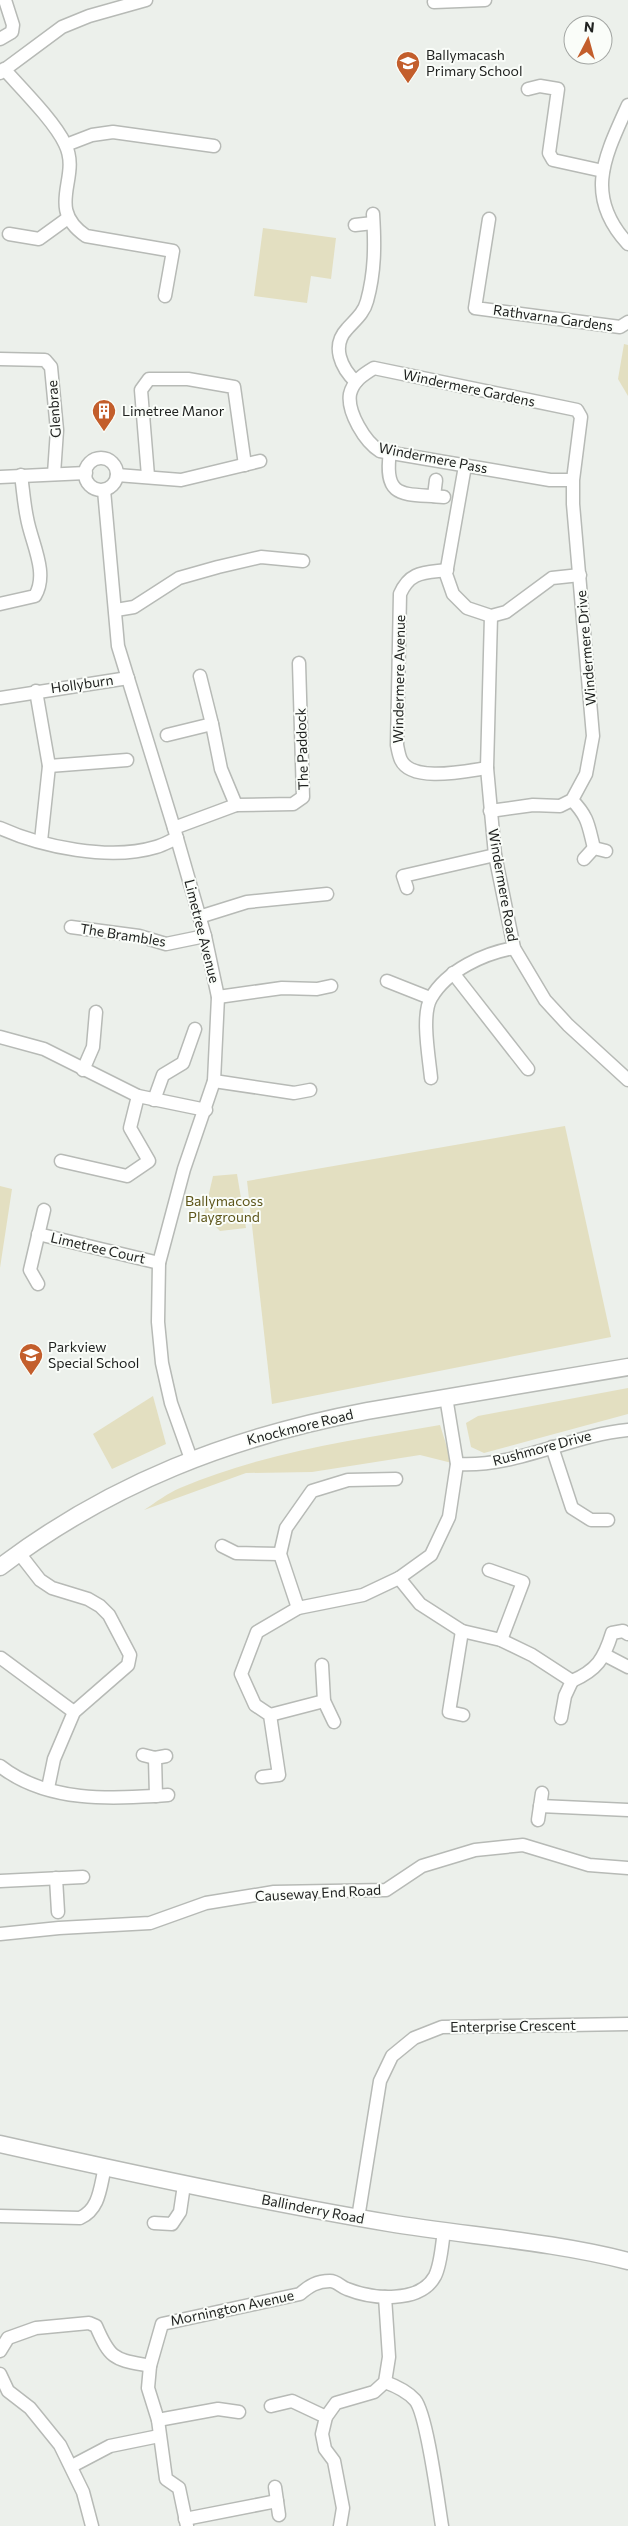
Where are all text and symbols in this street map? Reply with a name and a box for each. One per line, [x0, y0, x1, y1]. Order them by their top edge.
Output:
north arrow [563, 15, 613, 65]
text: N [583, 18, 596, 36]
place label: Ballymacash Primary School [426, 46, 522, 79]
school or university icon: Ballymacash Primary School [395, 50, 421, 84]
street label: Rathvarna Gardens [492, 301, 614, 334]
street label: Windermere Gardens [401, 365, 537, 410]
street label: Glenbrae [43, 380, 64, 438]
building icon: Limetree Manor [91, 398, 117, 432]
place label: Limetree Manor [122, 402, 225, 419]
street label: Windermere Pass [377, 439, 489, 476]
street label: Windermere Drive [572, 590, 599, 706]
street label: Windermere Avenue [389, 615, 408, 743]
street label: Hollyburn [50, 671, 114, 696]
street label: The Paddock [292, 707, 311, 790]
street label: Windermere Road [485, 827, 522, 943]
street label: Limetree Avenue [181, 877, 224, 985]
street label: The Brambles [79, 919, 167, 950]
park label: Ballymacoss Playground [185, 1192, 263, 1225]
street label: Limetree Court [49, 1228, 147, 1267]
place label: Parkview Special School [48, 1338, 139, 1371]
school or university icon: Parkview Special School [18, 1342, 44, 1376]
street label: Knockmore Road [245, 1405, 355, 1448]
street label: Rushmore Drive [491, 1426, 593, 1469]
street label: Causeway End Road [254, 1881, 381, 1904]
street label: Enterprise Crescent [450, 2016, 576, 2035]
street label: Ballinderry Road [260, 2190, 366, 2227]
street label: Mornington Avenue [169, 2286, 295, 2329]

